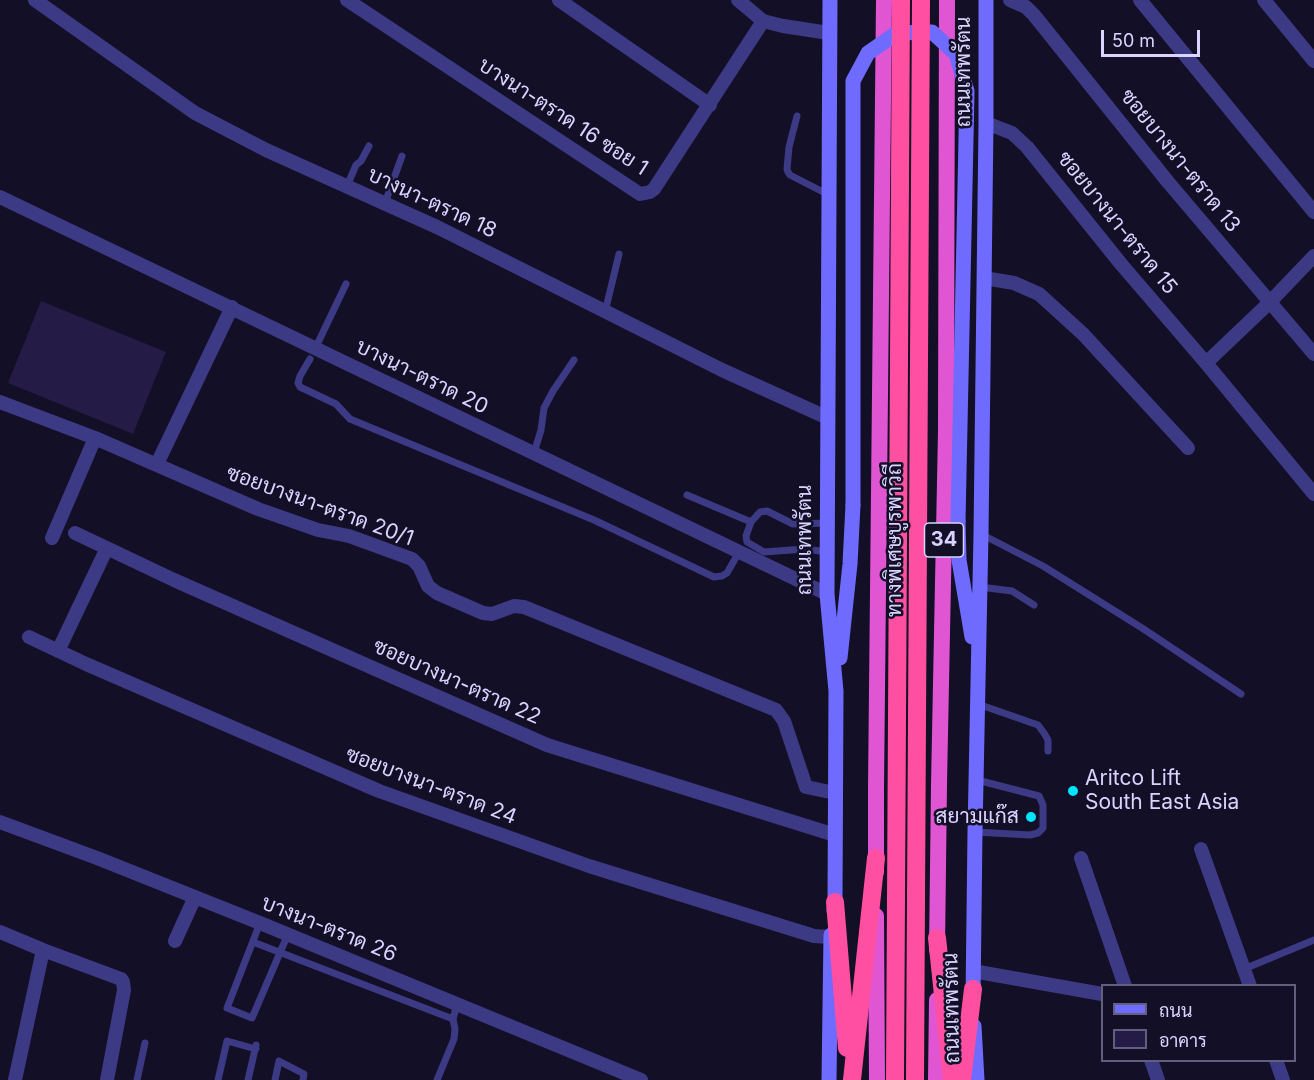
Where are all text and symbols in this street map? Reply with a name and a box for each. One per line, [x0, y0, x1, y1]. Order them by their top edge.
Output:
street label: ถนนเทพรัตน [951, 17, 977, 127]
scale bar [1104, 18, 1203, 56]
text: 50 m [1112, 30, 1155, 51]
street label: บางนา-ตราด 16 ซอย 1 [473, 53, 653, 181]
street label: ซอยบางนา-ตราด 13 [1115, 84, 1245, 238]
street label: ซอยบางนา-ตราด 15 [1052, 146, 1182, 300]
street label: บางนา-ตราด 18 [363, 162, 501, 244]
street label: บางนา-ตราด 20 [352, 334, 492, 420]
street label: ซอยบางนา-ตราด 20/1 [223, 460, 417, 552]
street label: ทางพิเศษบูรพาวิถี [882, 463, 908, 617]
street label: ถนนเทพรัตน [792, 485, 818, 595]
road number: 34 [924, 523, 964, 557]
street label: ซอยบางนา-ตราด 22 [369, 634, 545, 730]
street label: ซอยบางนา-ตราด 24 [342, 742, 520, 830]
place label: Aritco Lift South East Asia [1085, 766, 1239, 816]
marker: Aritco Lift South East Asia [1066, 784, 1080, 798]
place label: สยามแก๊ส [935, 804, 1019, 830]
marker: สยามแก๊ส [1024, 810, 1038, 824]
street label: บางนา-ตราด 26 [258, 890, 400, 968]
street label: ถนนเทพรัตน [938, 952, 966, 1064]
legend [1101, 984, 1296, 1062]
text: ถนน [1159, 1000, 1192, 1021]
text: อาคาร [1159, 1030, 1207, 1051]

